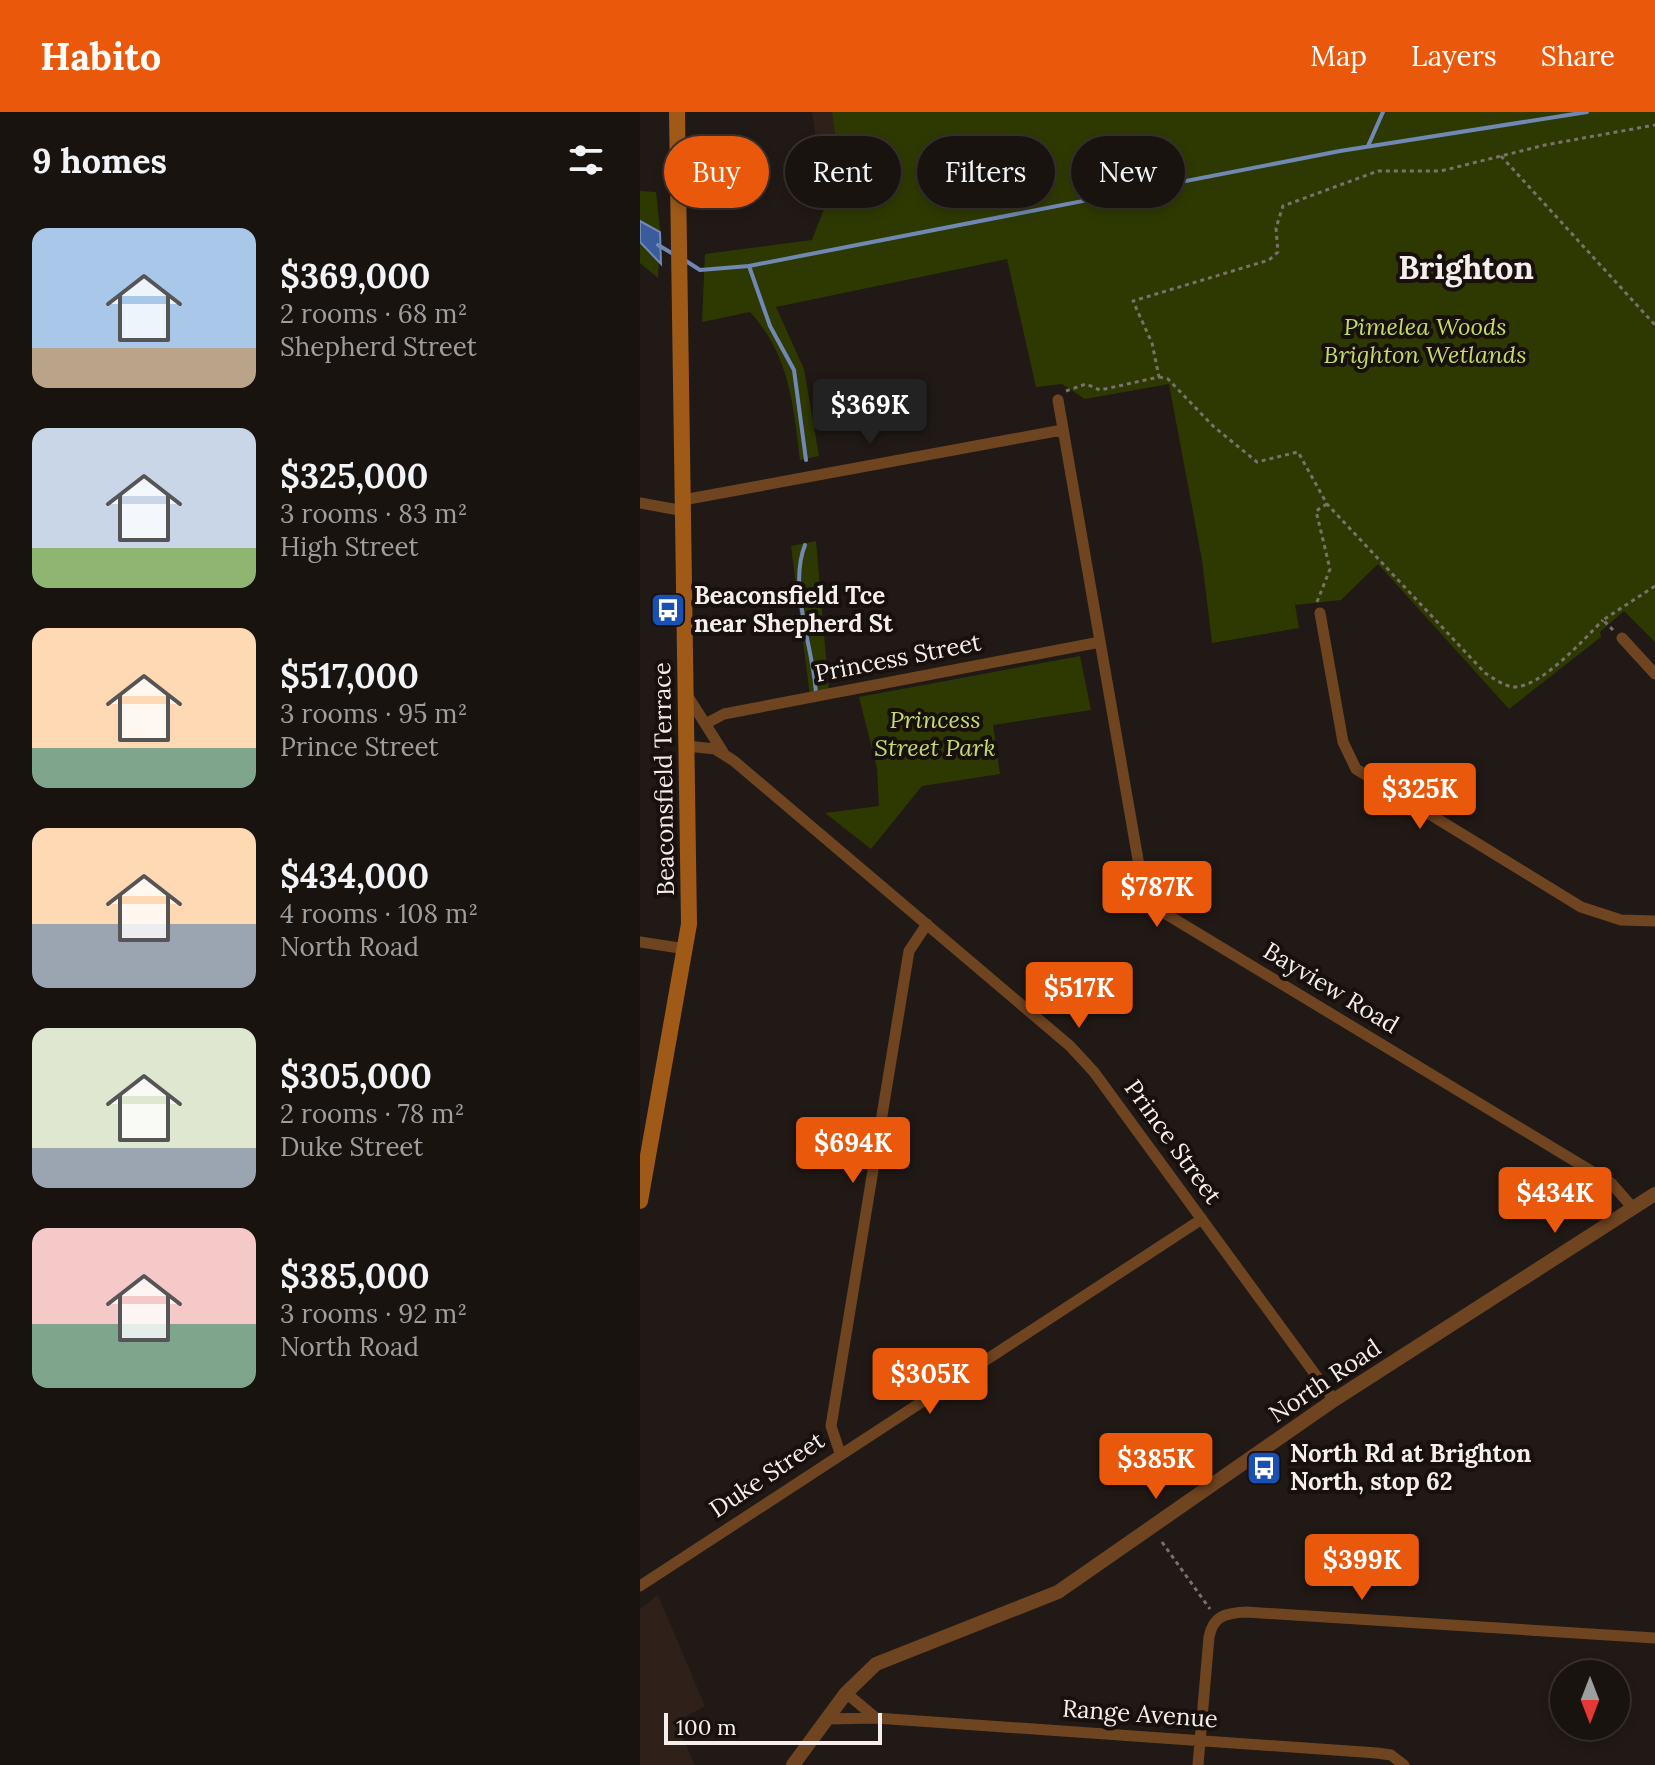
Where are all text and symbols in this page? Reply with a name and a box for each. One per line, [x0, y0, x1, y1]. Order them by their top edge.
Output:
text: Habito [40, 32, 161, 80]
text: Map [1310, 38, 1367, 74]
text: Layers [1411, 38, 1497, 74]
text: Share [1541, 38, 1615, 74]
chip: Buy [664, 136, 769, 208]
chip: Rent [785, 136, 901, 208]
chip: Filters [917, 136, 1055, 208]
chip: New [1071, 136, 1185, 208]
icon: filters [564, 138, 608, 182]
text: 9 homes [32, 139, 167, 182]
district label: Brighton [1398, 247, 1534, 288]
text: $369,000 [280, 254, 430, 297]
icon: home [96, 260, 192, 356]
text: 2 rooms · 68 m² [280, 297, 468, 330]
park label: Pimelea Woods Brighton Wetlands [1324, 311, 1526, 370]
text: Shepherd Street [280, 330, 477, 363]
pin: $369K [814, 379, 926, 447]
text: $369K [831, 388, 909, 421]
text: $325,000 [280, 454, 428, 497]
icon: home [96, 460, 192, 556]
text: 3 rooms · 83 m² [280, 497, 467, 530]
text: High Street [280, 530, 419, 563]
place label: Beaconsfield Tce near Shepherd St [694, 580, 894, 639]
bus stop icon: Beaconsfield Tce near Shepherd St [649, 591, 687, 629]
street label: Princess Street [812, 626, 984, 689]
text: $517,000 [280, 654, 419, 697]
icon: home [96, 660, 192, 756]
street label: Beaconsfield Terrace [646, 662, 681, 896]
text: 3 rooms · 95 m² [280, 697, 468, 730]
park label: Princess Street Park [874, 704, 996, 763]
text: Prince Street [280, 730, 438, 763]
pin: $325K [1364, 763, 1476, 831]
text: $325K [1382, 772, 1458, 805]
text: $434,000 [280, 854, 429, 897]
icon: home [96, 860, 192, 956]
pin: $787K [1101, 861, 1213, 929]
text: $787K [1120, 870, 1194, 903]
text: 4 rooms · 108 m² [280, 897, 478, 930]
text: North Road [280, 930, 419, 963]
street label: Bayview Road [1258, 935, 1405, 1040]
pin: $517K [1023, 962, 1135, 1030]
text: $517K [1044, 971, 1114, 1004]
text: $305,000 [280, 1054, 432, 1097]
icon: home [96, 1060, 192, 1156]
street label: Prince Street [1118, 1073, 1229, 1211]
text: 2 rooms · 78 m² [280, 1097, 464, 1130]
pin: $694K [797, 1117, 909, 1185]
text: $694K [814, 1126, 892, 1159]
text: Duke Street [280, 1130, 423, 1163]
pin: $434K [1499, 1167, 1611, 1235]
text: $434K [1517, 1176, 1593, 1209]
text: $385,000 [280, 1254, 430, 1297]
icon: home [96, 1260, 192, 1356]
text: 3 rooms · 92 m² [280, 1297, 467, 1330]
text: North Road [280, 1330, 419, 1363]
street label: North Road [1263, 1332, 1387, 1429]
pin: $305K [874, 1348, 986, 1416]
text: $305K [891, 1357, 969, 1390]
street label: Duke Street [703, 1424, 831, 1524]
pin: $385K [1100, 1433, 1212, 1501]
place label: North Rd at Brighton North, stop 62 [1290, 1438, 1531, 1497]
text: $385K [1117, 1442, 1195, 1475]
bus stop icon: North Rd at Brighton North, stop 62 [1245, 1449, 1283, 1487]
pin: $399K [1306, 1534, 1418, 1602]
text: $399K [1323, 1543, 1401, 1576]
north arrow [1550, 1660, 1630, 1740]
map controls [1550, 1660, 1630, 1740]
street label: Range Avenue [1061, 1693, 1219, 1734]
scale bar [664, 1709, 882, 1745]
text: 100 m [676, 1713, 737, 1741]

